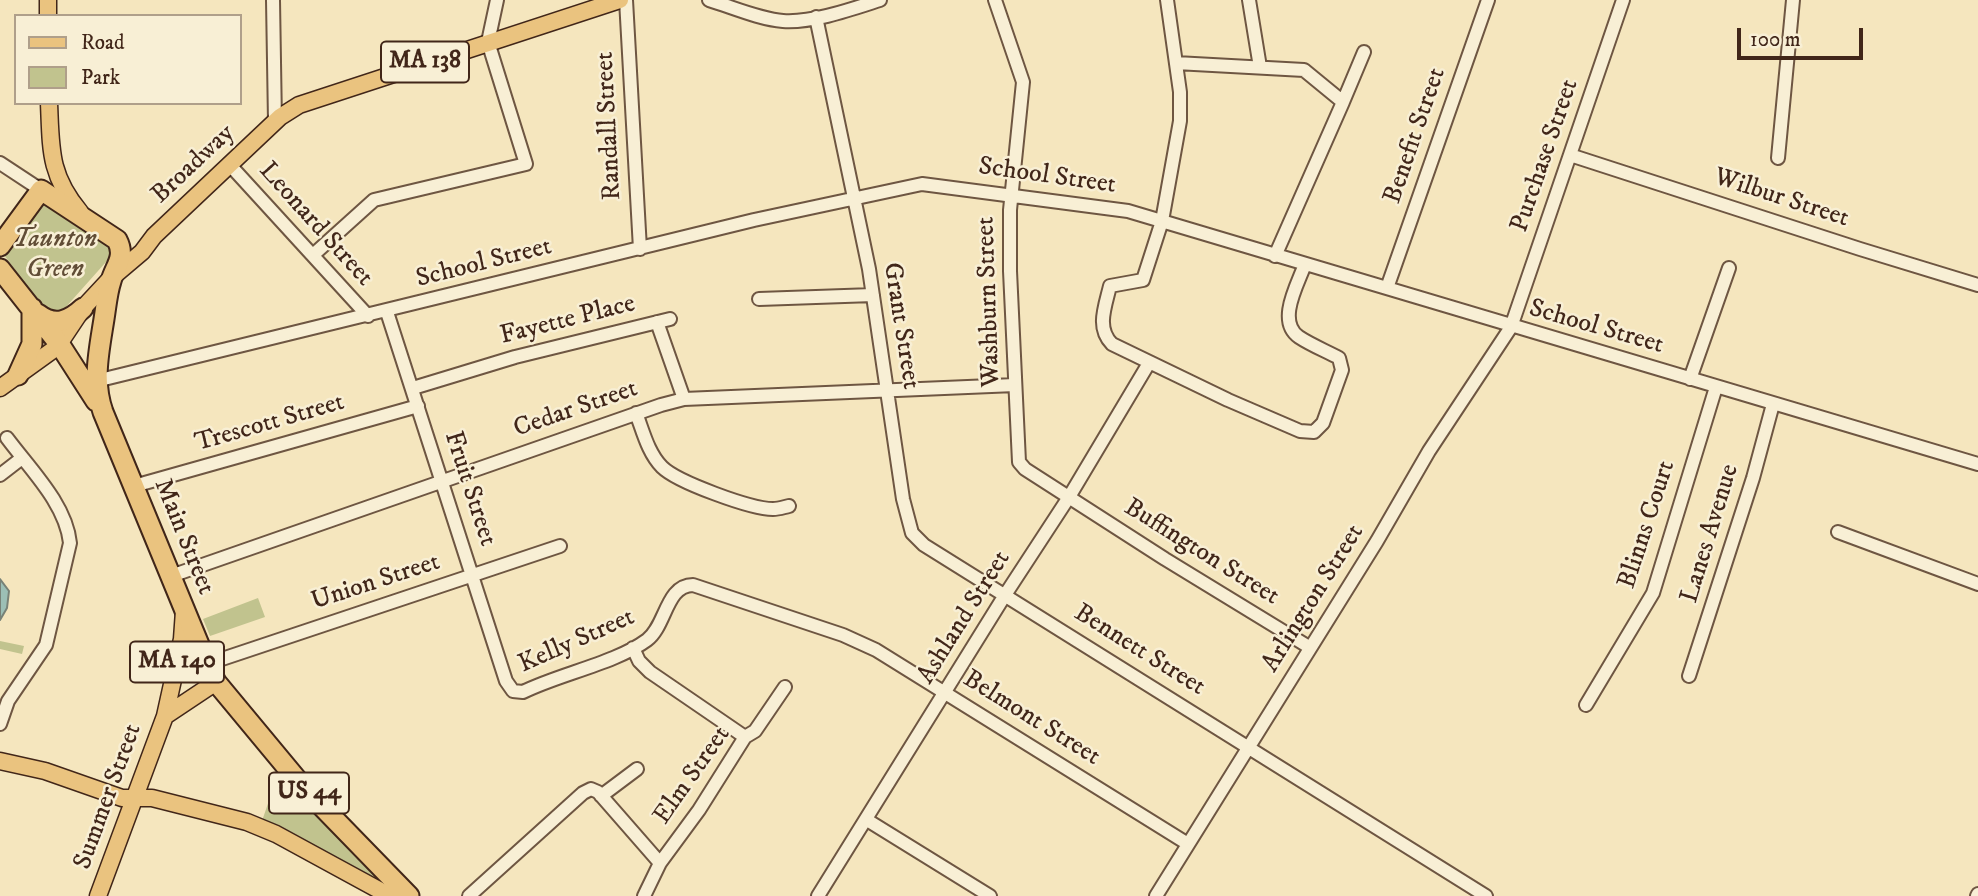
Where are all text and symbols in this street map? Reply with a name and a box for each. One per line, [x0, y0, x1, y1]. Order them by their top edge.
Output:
legend [14, 14, 242, 105]
scale bar [1740, 14, 1866, 58]
text: 100 m [1750, 27, 1801, 53]
text: Road [81, 30, 125, 56]
road number: MA 138 [381, 42, 469, 82]
street label: Randall Street [591, 51, 629, 201]
street label: Benefit Street [1378, 64, 1454, 208]
text: Park [81, 65, 120, 91]
street label: Purchase Street [1505, 75, 1587, 237]
street label: Broadway [146, 119, 242, 211]
street label: School Street [976, 152, 1118, 202]
street label: Leonard Street [251, 156, 379, 294]
street label: Wilbur Street [1710, 163, 1852, 235]
street label: Washburn Street [971, 216, 1009, 388]
park label: Taunton Green [13, 225, 97, 286]
street label: School Street [413, 232, 555, 296]
street label: Grant Street [875, 260, 925, 392]
street label: Fayette Place [497, 289, 639, 353]
street label: School Street [1525, 294, 1667, 362]
street label: Cedar Street [510, 374, 642, 446]
street label: Trescott Street [192, 388, 348, 460]
street label: Fruit Street [436, 428, 502, 550]
street label: Blinns Court [1613, 457, 1683, 593]
street label: Lanes Avenue [1675, 461, 1747, 607]
street label: Main Street [146, 475, 220, 599]
street label: Buffington Street [1118, 493, 1284, 613]
street label: Arlington Street [1256, 519, 1372, 679]
street label: Ashland Street [912, 546, 1018, 690]
street label: Union Street [308, 548, 444, 618]
street label: Bennett Street [1068, 598, 1210, 704]
street label: Kelly Street [514, 603, 640, 681]
road number: MA 140 [130, 642, 224, 682]
street label: Belmont Street [957, 664, 1105, 774]
street label: Summer Street [68, 720, 150, 874]
street label: Elm Street [648, 721, 738, 831]
road number: US 44 [269, 772, 349, 814]

